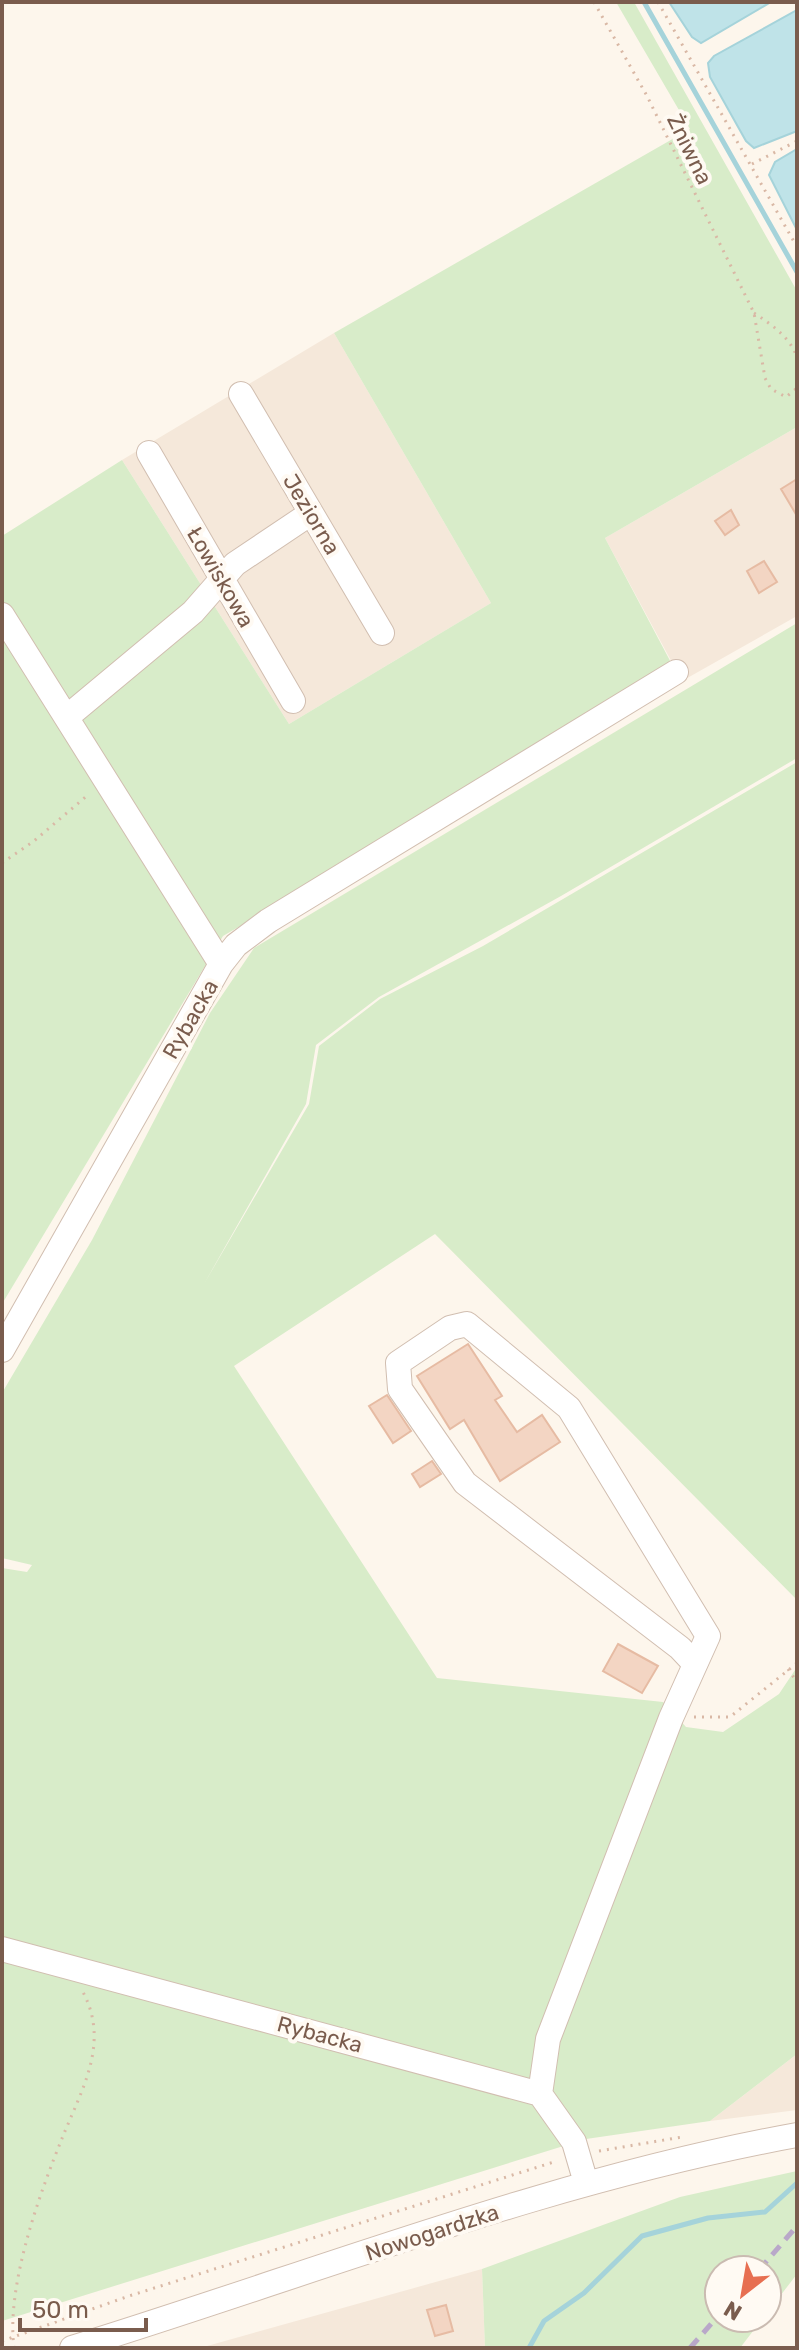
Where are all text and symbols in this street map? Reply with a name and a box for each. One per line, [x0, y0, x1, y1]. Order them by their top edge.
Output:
street label: Żniwna [661, 110, 718, 189]
street label: Jeziorna [277, 469, 346, 559]
street label: Łowiskowa [181, 522, 260, 632]
street label: Rybacka [157, 975, 224, 1064]
street label: Rybacka [274, 2010, 365, 2059]
street label: Nowogardzka [362, 2198, 502, 2267]
north arrow [703, 2254, 783, 2334]
scale bar [20, 2282, 146, 2332]
text: N [719, 2295, 747, 2326]
text: 50 m [32, 2296, 89, 2324]

